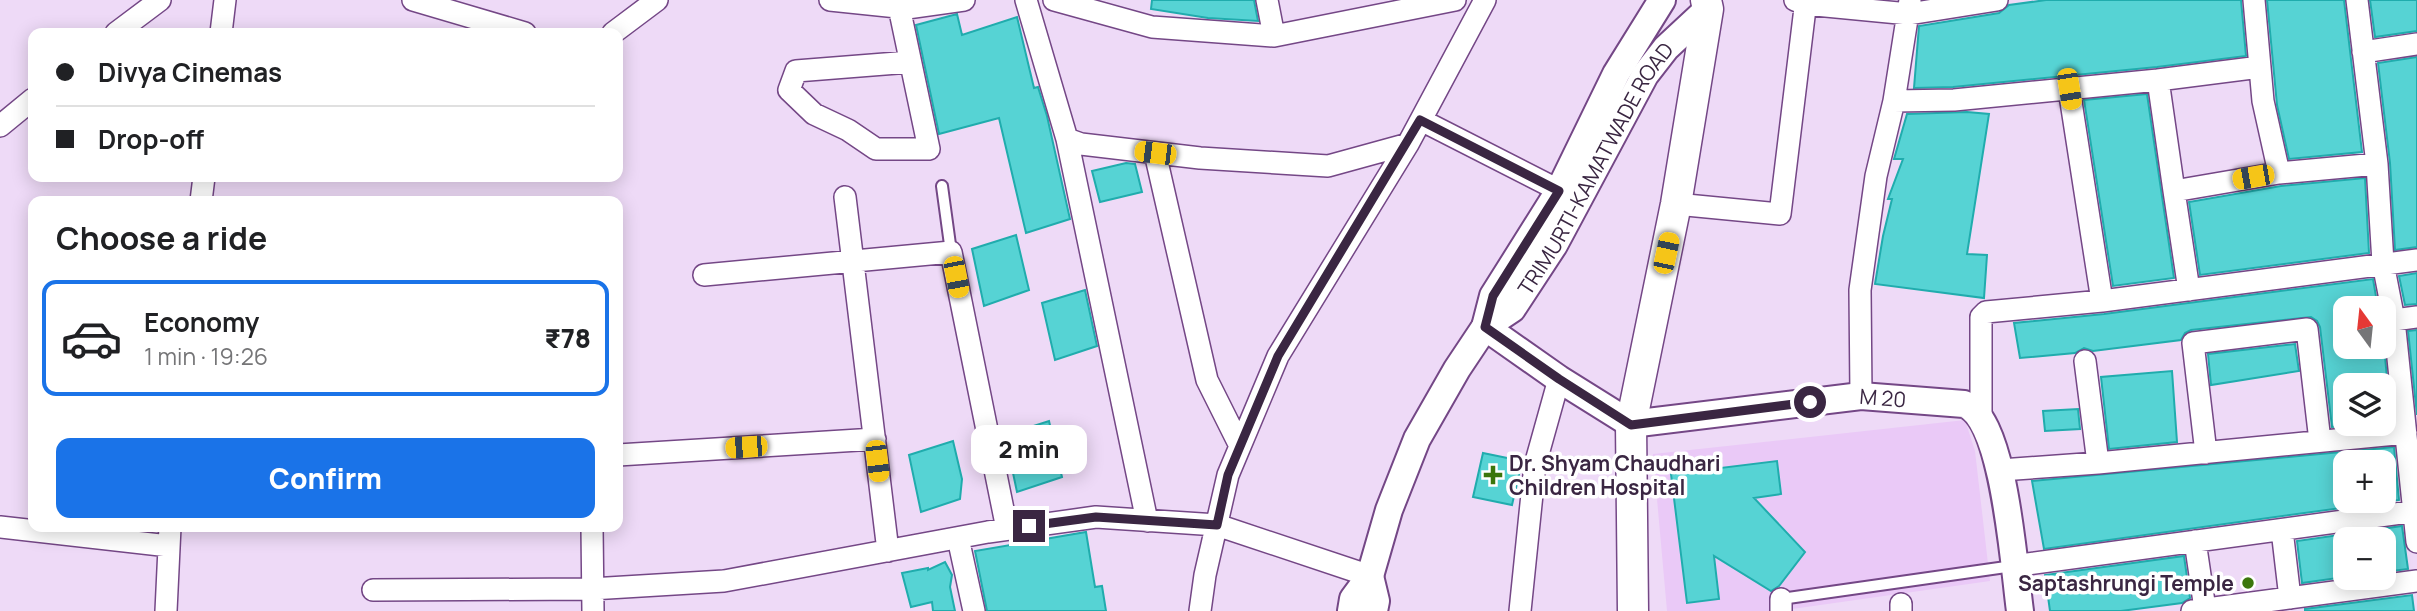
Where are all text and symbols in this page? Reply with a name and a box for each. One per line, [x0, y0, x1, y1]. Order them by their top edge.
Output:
street label: TRIMURTI-KAMATWADE ROAD [1511, 36, 1679, 300]
text: Divya Cinemas [98, 54, 282, 90]
car [2056, 67, 2083, 111]
text: Drop-off [98, 121, 204, 157]
car [1133, 140, 1178, 166]
car [2231, 163, 2276, 191]
text: Choose a ride [56, 216, 267, 260]
car [1652, 230, 1681, 276]
car [942, 254, 971, 300]
north arrow [2333, 296, 2396, 359]
map controls [2333, 296, 2396, 590]
text: Economy [144, 304, 259, 340]
icon: car [60, 307, 123, 370]
text: ₹78 [544, 320, 591, 356]
text: 1 min · 19:26 [144, 340, 268, 372]
button: layers [2333, 373, 2396, 436]
street label: M 20 [1859, 382, 1907, 413]
route start [1794, 386, 1826, 418]
callout: 2 min [971, 424, 1087, 474]
text: 2 min [999, 433, 1060, 465]
car [725, 435, 768, 459]
button: Confirm [56, 438, 595, 518]
car [865, 439, 890, 483]
place label: Dr. Shyam Chaudhari Children Hospital [1509, 449, 1721, 501]
button: + [2333, 450, 2396, 513]
marker: Dr. Shyam Chaudhari Children Hospital [1483, 465, 1503, 485]
route end [1013, 510, 1045, 542]
button: − [2333, 527, 2396, 590]
place label: Saptashrungi Temple [2018, 569, 2234, 597]
marker: Saptashrungi Temple [2240, 575, 2256, 591]

